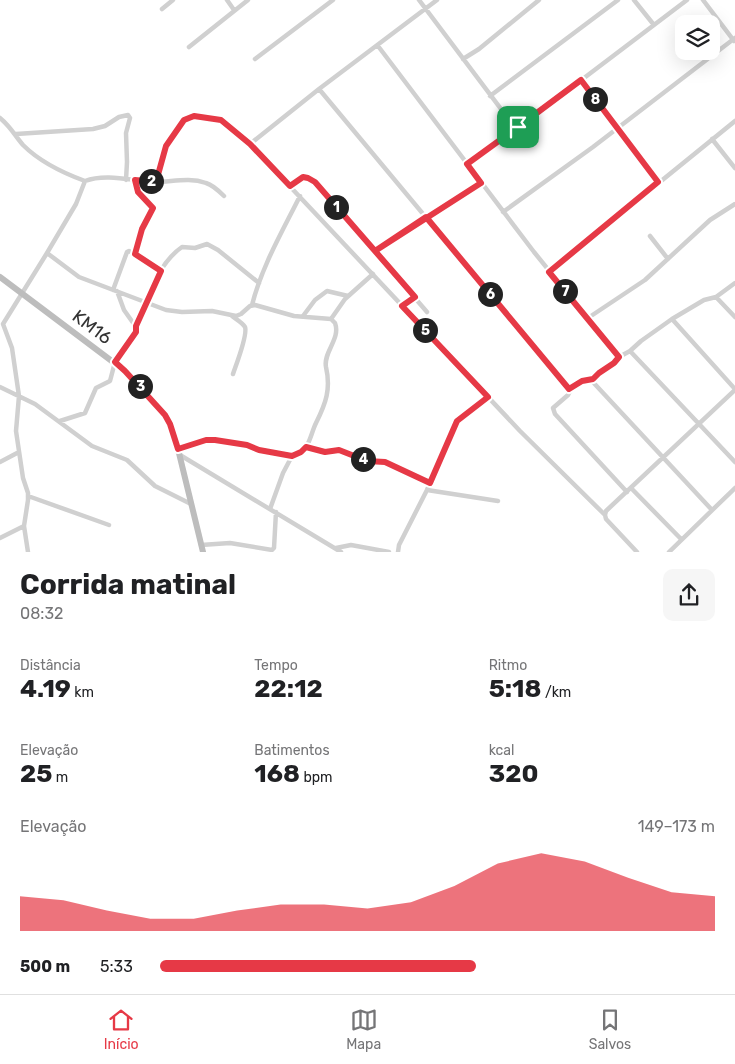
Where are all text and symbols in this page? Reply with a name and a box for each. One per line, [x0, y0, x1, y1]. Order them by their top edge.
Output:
map controls [675, 15, 720, 60]
button: layers [675, 15, 720, 60]
pin: 8 [582, 86, 608, 112]
text: 8 [591, 91, 600, 108]
pin [497, 106, 539, 148]
icon: arrive [504, 113, 532, 141]
pin: 2 [138, 168, 164, 194]
text: 2 [147, 173, 156, 190]
pin: 1 [324, 194, 348, 220]
text: 1 [333, 199, 340, 216]
pin: 7 [552, 278, 578, 304]
pin: 6 [478, 282, 502, 306]
text: 7 [561, 283, 570, 300]
text: 6 [486, 286, 495, 303]
street label: KM16 [68, 305, 116, 349]
pin: 5 [412, 318, 438, 342]
text: 5 [421, 322, 430, 339]
pin: 3 [128, 374, 152, 398]
text: 3 [136, 378, 145, 395]
pin: 4 [350, 446, 376, 472]
text: 4 [359, 451, 368, 468]
text: Corrida matinal [20, 568, 236, 601]
button: share [663, 569, 715, 621]
text: 08:32 [20, 604, 63, 623]
text: Distância [20, 657, 81, 674]
text: Tempo [254, 657, 298, 674]
text: Ritmo [489, 657, 527, 674]
text: 4.19 [20, 674, 71, 703]
text: 22:12 [254, 674, 323, 703]
text: 5:18 [489, 674, 541, 703]
text: km [71, 684, 94, 701]
text: /km [541, 684, 571, 701]
text: Elevação [20, 742, 78, 759]
text: Batimentos [254, 742, 330, 759]
text: kcal [489, 742, 514, 759]
text: 25 [20, 759, 52, 788]
text: 168 [254, 759, 300, 788]
text: 320 [489, 759, 538, 788]
text: m [52, 769, 68, 786]
text: bpm [300, 769, 333, 786]
text: Elevação [20, 817, 86, 836]
text: 149–173 m [638, 817, 715, 836]
text: 500 m [20, 957, 70, 976]
text: 5:33 [100, 957, 133, 976]
tab: Início [104, 1006, 139, 1053]
tab: Mapa [346, 1006, 381, 1053]
tab: Salvos [589, 1006, 631, 1053]

